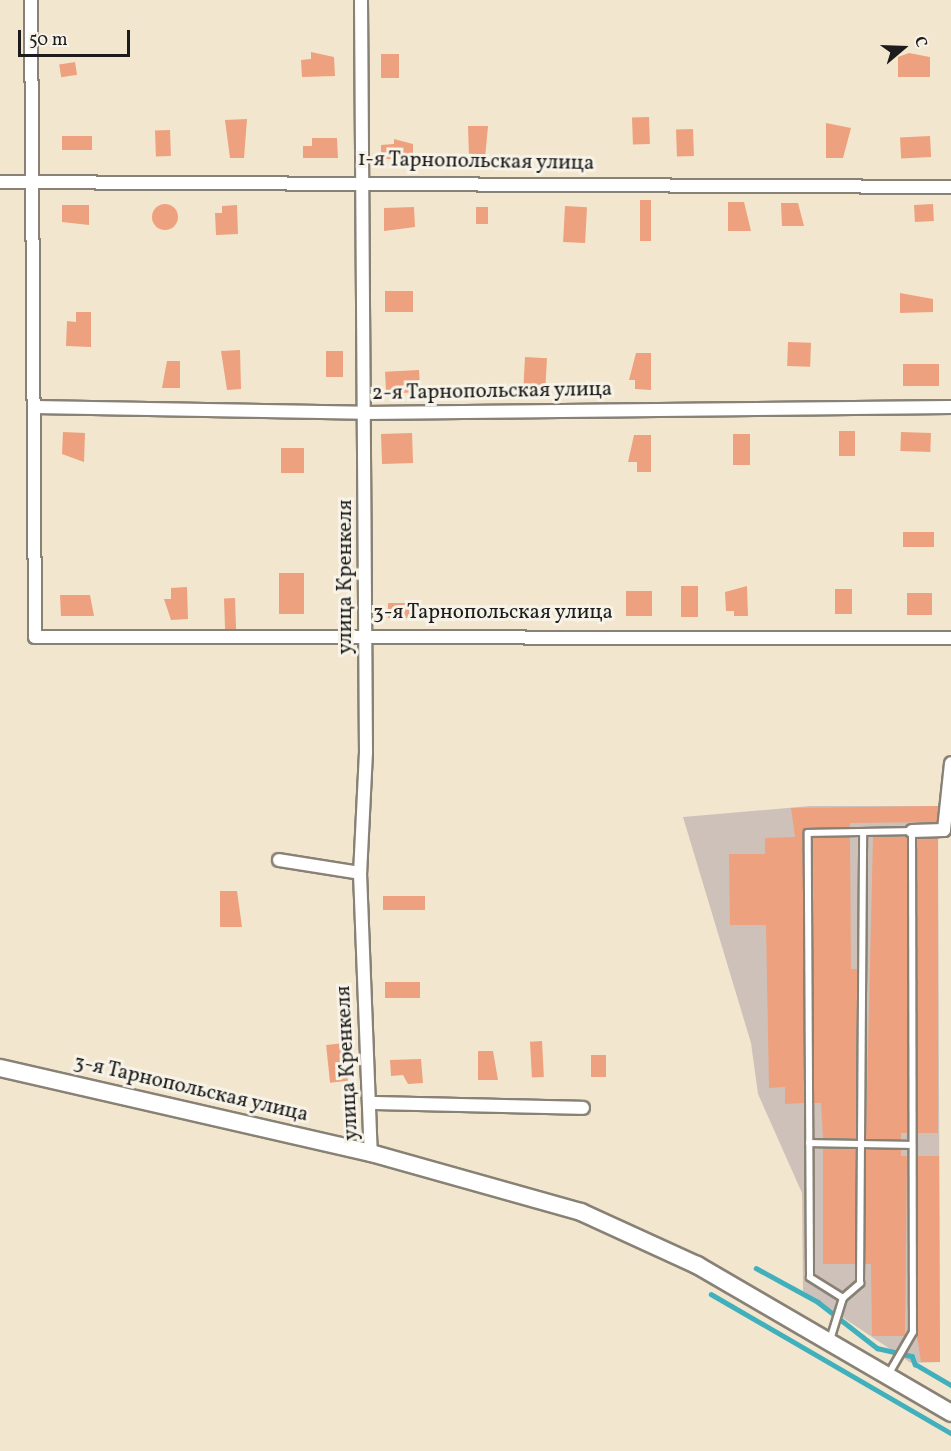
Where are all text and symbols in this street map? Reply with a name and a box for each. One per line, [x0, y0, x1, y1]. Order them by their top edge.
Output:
scale bar [21, 18, 134, 56]
north arrow [873, 18, 933, 78]
text: 50 m [29, 28, 68, 53]
text: С [908, 34, 932, 51]
street label: 1-я Тарнопольская улица [357, 147, 595, 177]
street label: 2-я Тарнопольская улица [371, 377, 613, 407]
street label: улица Кренкеля [333, 500, 359, 654]
street label: 3-я Тарнопольская улица [372, 600, 614, 626]
street label: улица Кренкеля [331, 985, 365, 1141]
street label: 3-я Тарнопольская улица [71, 1050, 311, 1128]

